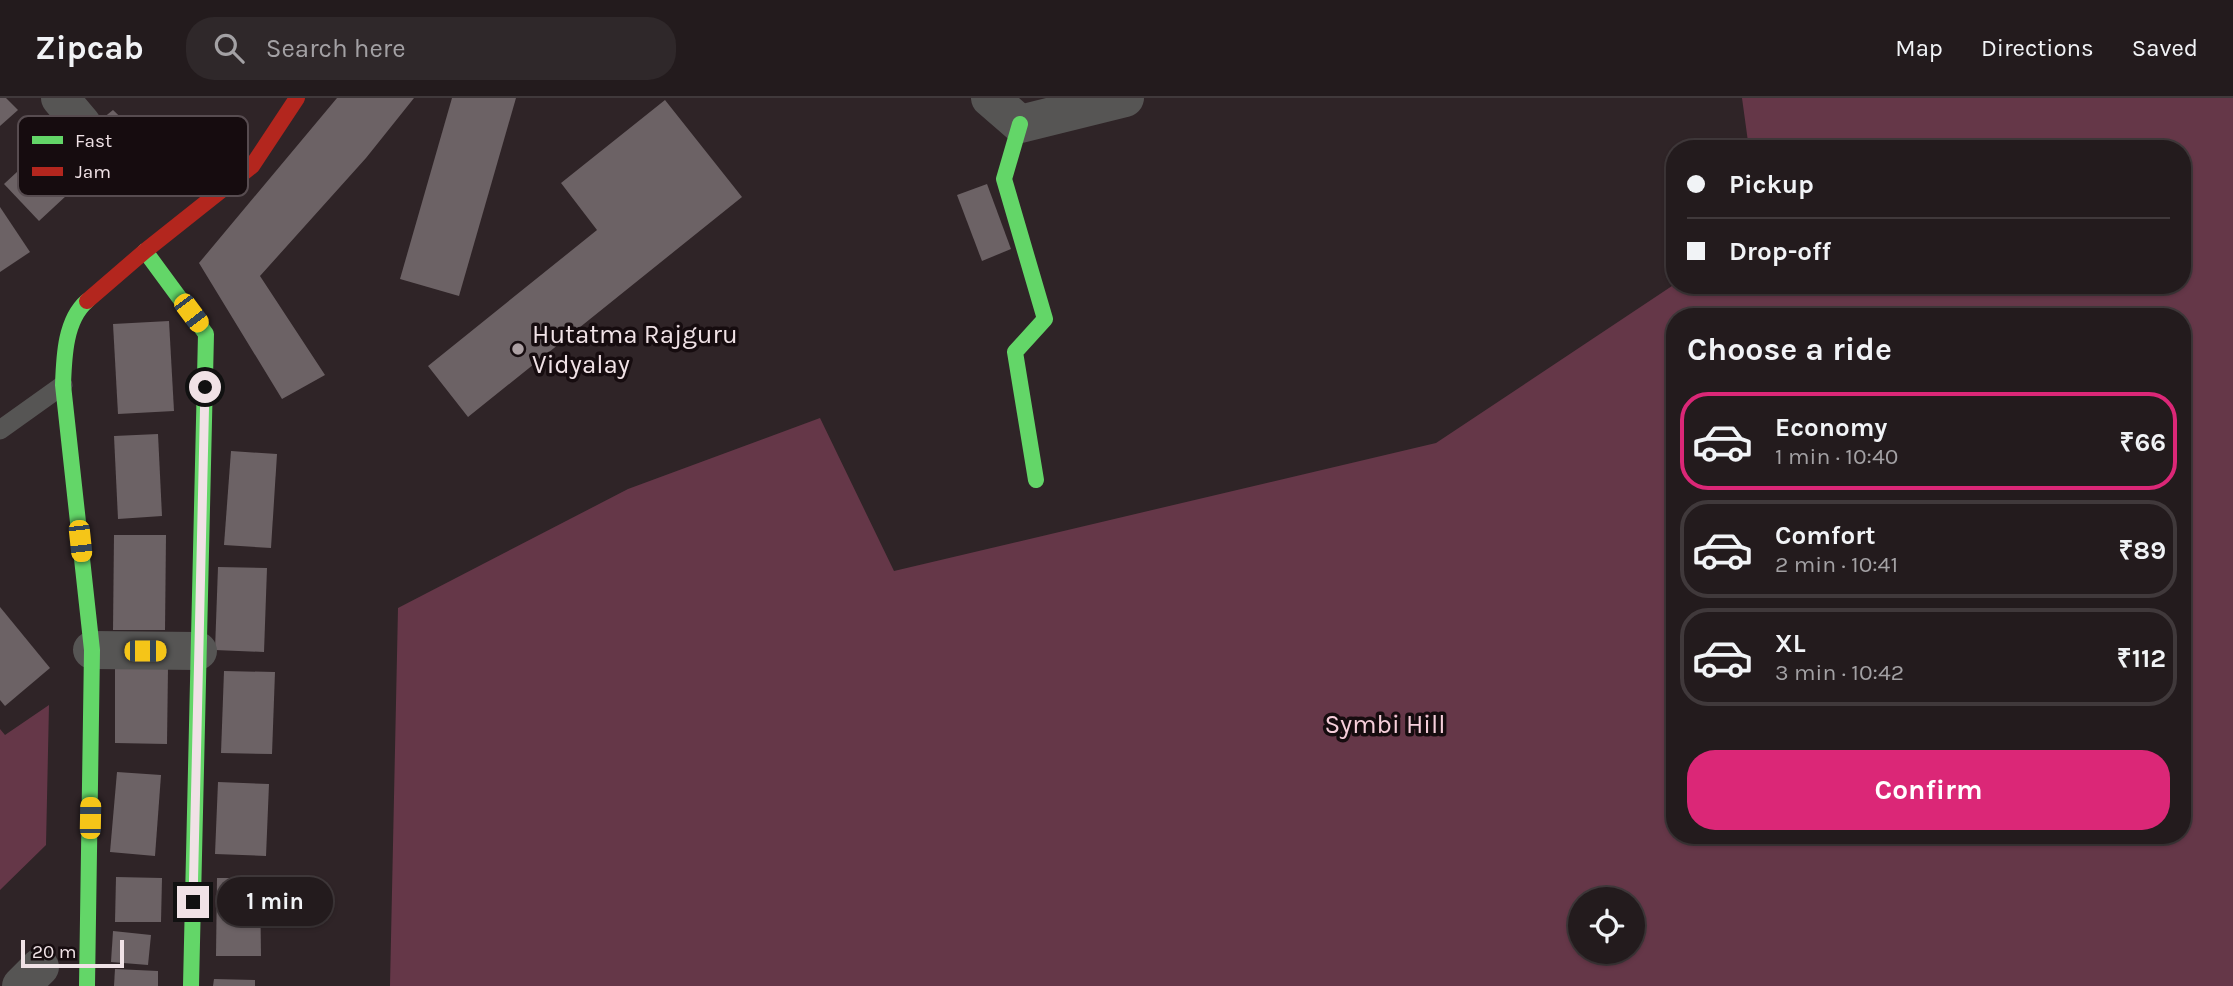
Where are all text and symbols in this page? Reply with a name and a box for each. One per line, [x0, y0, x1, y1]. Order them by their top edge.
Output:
search box [186, 17, 676, 80]
text: Zipcab [35, 29, 144, 67]
icon: search [210, 29, 248, 67]
text: Search here [266, 33, 406, 64]
text: Map [1895, 34, 1943, 62]
text: Directions [1981, 34, 2094, 62]
text: Saved [2132, 34, 2198, 62]
legend [18, 116, 248, 196]
text: Fast [75, 130, 112, 152]
text: Jam [75, 161, 111, 183]
text: Pickup [1729, 169, 1814, 200]
text: Drop-off [1729, 236, 1831, 267]
car [170, 290, 213, 336]
place label: Hutatma Rajguru Vidyalay [532, 319, 738, 380]
text: Choose a ride [1687, 331, 1892, 368]
marker: Hutatma Rajguru Vidyalay [510, 341, 526, 357]
route start [189, 371, 221, 403]
icon: car [1691, 410, 1754, 473]
text: Economy [1775, 412, 1887, 443]
text: ₹66 [2120, 427, 2166, 458]
text: 1 min · 10:40 [1775, 443, 1898, 470]
icon: car [1691, 518, 1754, 581]
car [68, 519, 93, 563]
text: Comfort [1775, 520, 1876, 551]
text: ₹89 [2118, 535, 2166, 566]
text: 2 min · 10:41 [1775, 551, 1898, 578]
icon: car [1691, 626, 1754, 689]
text: XL [1775, 628, 1806, 659]
car [125, 641, 167, 662]
text: ₹112 [2117, 643, 2166, 674]
text: 3 min · 10:42 [1775, 659, 1904, 686]
park label: Symbi Hill [1324, 709, 1446, 740]
button: Confirm [1687, 750, 2170, 830]
car [80, 797, 101, 839]
callout: 1 min [218, 878, 333, 926]
route end [177, 886, 209, 918]
map controls [1568, 887, 1645, 964]
button: locate [1568, 887, 1645, 964]
text: 1 min [246, 888, 304, 915]
scale bar [21, 937, 124, 969]
text: 20 m [32, 941, 77, 963]

